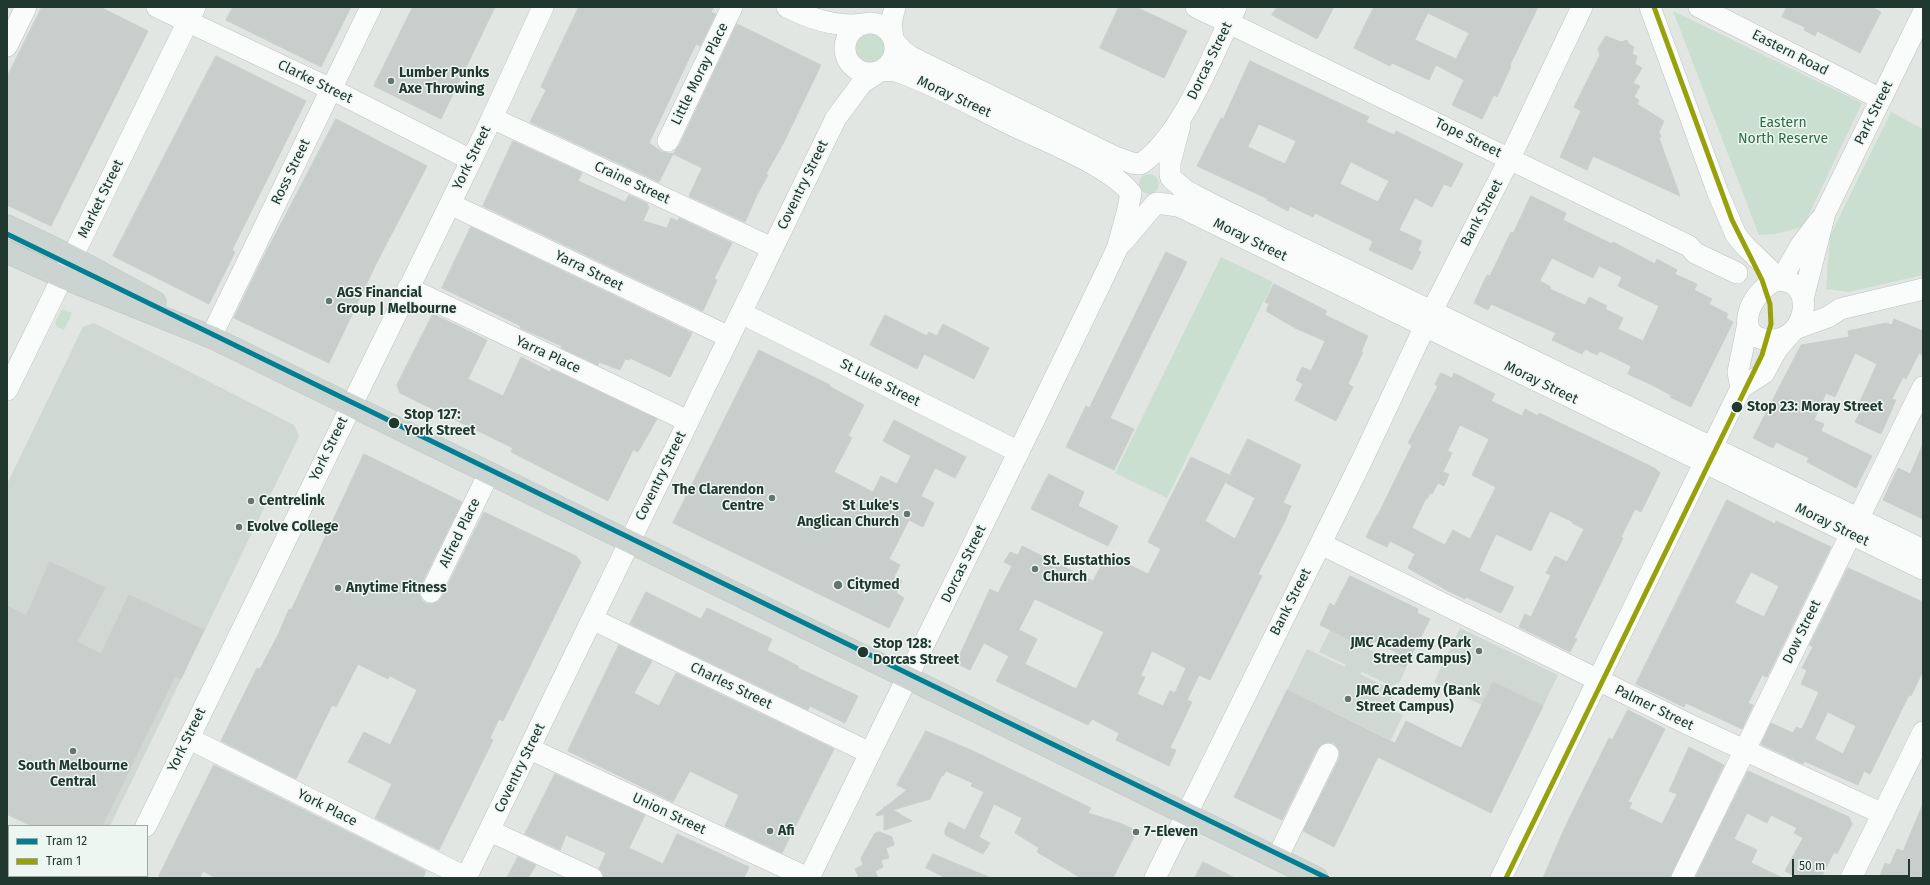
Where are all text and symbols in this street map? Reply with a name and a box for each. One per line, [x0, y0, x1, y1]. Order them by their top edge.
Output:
street label: Dorcas Street [1184, 19, 1236, 103]
street label: Little Moray Place [668, 20, 732, 128]
street label: Eastern Road [1749, 27, 1831, 79]
street label: Clarke Street [275, 57, 355, 107]
place label: Lumber Punks Axe Throwing [399, 65, 489, 98]
street label: Moray Street [914, 72, 994, 122]
marker: Lumber Punks Axe Throwing [386, 76, 396, 86]
street label: Park Street [1851, 78, 1897, 148]
street label: Tope Street [1432, 115, 1504, 161]
park label: Eastern North Reserve [1738, 115, 1828, 148]
street label: York Street [449, 123, 495, 193]
street label: Ross Street [268, 136, 314, 208]
street label: Coventry Street [774, 138, 832, 232]
street label: Market Street [75, 157, 127, 241]
street label: Craine Street [591, 158, 673, 208]
street label: Bank Street [1457, 177, 1507, 249]
street label: Moray Street [1210, 215, 1290, 265]
street label: Yarra Street [552, 247, 626, 295]
place label: AGS Financial Group | Melbourne [337, 285, 457, 318]
marker: AGS Financial Group | Melbourne [324, 296, 334, 306]
street label: Yarra Place [513, 333, 583, 377]
street label: St Luke Street [837, 356, 923, 410]
street label: Moray Street [1501, 358, 1581, 408]
place label: Stop 23: Moray Street [1747, 399, 1883, 415]
marker: Stop 23: Moray Street [1730, 400, 1744, 414]
place label: Stop 127: York Street [404, 407, 476, 440]
street label: York Street [306, 414, 352, 484]
marker: Stop 127: York Street [387, 416, 401, 430]
street label: Coventry Street [632, 429, 690, 523]
place label: The Clarendon Centre [672, 482, 764, 514]
place label: Centrelink [259, 493, 325, 509]
marker: The Clarendon Centre [767, 493, 777, 503]
marker: Centrelink [246, 496, 256, 506]
street label: Alfred Place [436, 496, 484, 570]
place label: St Luke's Anglican Church [797, 498, 899, 530]
street label: Moray Street [1792, 500, 1872, 550]
marker: St Luke's Anglican Church [902, 509, 912, 519]
place label: Evolve College [247, 519, 339, 535]
marker: Evolve College [234, 522, 244, 532]
street label: Dorcas Street [938, 522, 990, 606]
place label: St. Eustathios Church [1043, 553, 1130, 586]
marker: St. Eustathios Church [1030, 564, 1040, 574]
street label: Bank Street [1267, 566, 1315, 638]
place label: Citymed [847, 577, 900, 593]
marker: Citymed [832, 579, 844, 591]
place label: Anytime Fitness [346, 580, 447, 596]
marker: Anytime Fitness [333, 583, 343, 593]
street label: Dow Street [1779, 597, 1825, 667]
place label: JMC Academy (Park Street Campus) [1350, 635, 1471, 668]
place label: Stop 128: Dorcas Street [873, 636, 959, 668]
marker: Stop 128: Dorcas Street [856, 645, 870, 659]
marker: JMC Academy (Park Street Campus) [1474, 646, 1484, 656]
street label: Charles Street [687, 659, 775, 713]
street label: Palmer Street [1612, 682, 1696, 734]
place label: JMC Academy (Bank Street Campus) [1356, 683, 1480, 716]
marker: JMC Academy (Bank Street Campus) [1343, 694, 1353, 704]
street label: York Street [164, 705, 210, 775]
street label: Coventry Street [491, 721, 549, 815]
marker: South Melbourne Central [68, 746, 78, 756]
place label: South Melbourne Central [18, 758, 128, 790]
street label: York Place [294, 786, 360, 830]
street label: Union Street [629, 790, 709, 838]
place label: Afi [778, 823, 795, 839]
place label: 7-Eleven [1144, 824, 1198, 840]
legend [8, 825, 148, 877]
marker: Afi [765, 826, 775, 836]
marker: 7-Eleven [1131, 827, 1141, 837]
text: Tram 12 [46, 834, 87, 848]
scale bar [1794, 851, 1912, 877]
text: Tram 1 [46, 854, 81, 868]
text: 50 m [1799, 859, 1825, 873]

